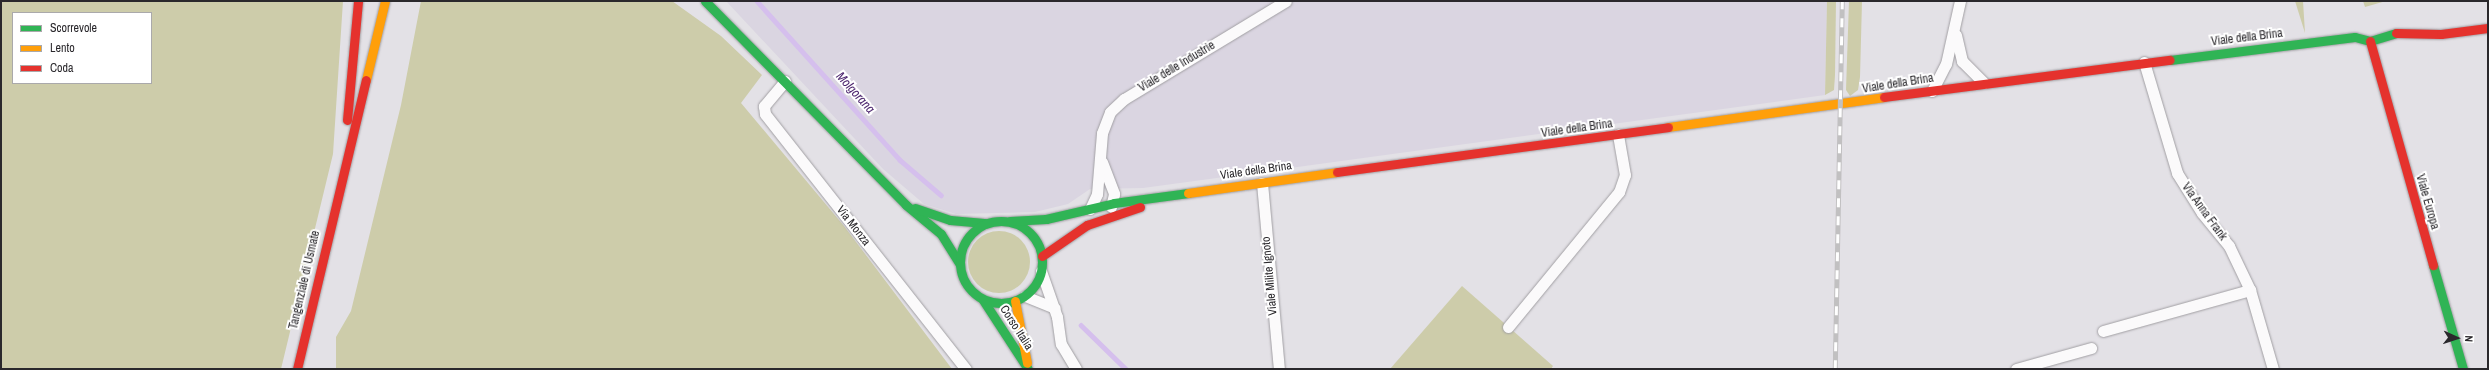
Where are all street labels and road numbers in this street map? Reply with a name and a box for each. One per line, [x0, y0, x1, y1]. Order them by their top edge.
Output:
street label: Viale della Brina [2210, 26, 2284, 50]
street label: Viale delle Industrie [1136, 38, 1218, 96]
street label: Viale della Brina [1861, 71, 1935, 97]
street label: Viale della Brina [1540, 117, 1614, 141]
street label: Viale della Brina [1219, 159, 1293, 183]
street label: Viale Europa [2412, 173, 2442, 231]
street label: Via Anna Frank [2178, 180, 2230, 244]
street label: Via Monza [833, 203, 873, 249]
street label: Tangenziale di Usmate [287, 229, 323, 331]
street label: Viale Milite Ignoto [1259, 236, 1281, 316]
street label: Corso Italia [996, 303, 1036, 353]

